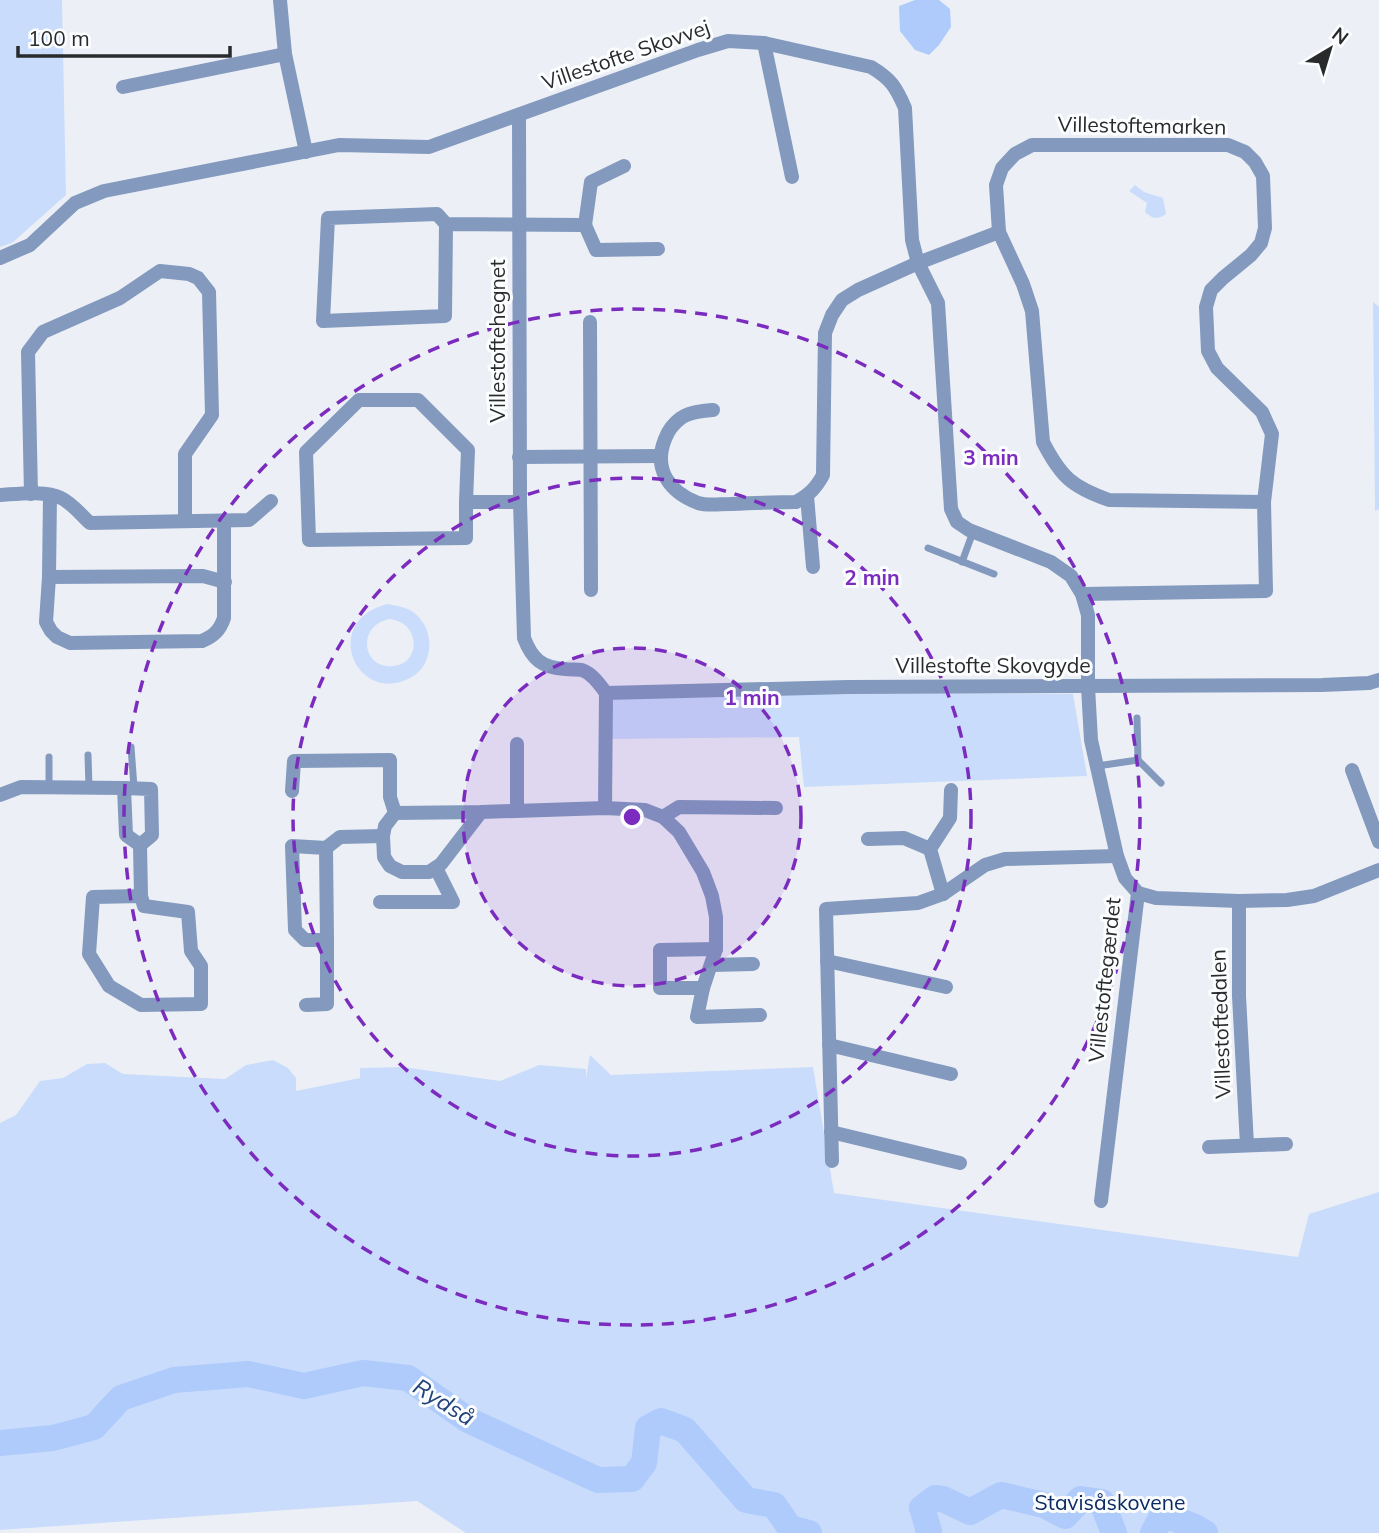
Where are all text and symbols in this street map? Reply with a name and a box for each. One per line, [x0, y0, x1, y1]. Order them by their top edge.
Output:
street label: Villestofte Skovvej [538, 13, 713, 95]
scale bar [18, 14, 229, 58]
north arrow [1295, 14, 1365, 84]
text: N [1327, 22, 1354, 49]
text: 100 m [28, 25, 90, 51]
street label: Villestoftemarken [1057, 111, 1227, 139]
street label: Villestoftehegnet [484, 259, 510, 423]
text: 3 min [963, 444, 1019, 470]
text: 2 min [844, 564, 900, 590]
street label: Villestofte Skovgyde [895, 652, 1091, 678]
text: 1 min [724, 684, 780, 710]
centre of rings [620, 805, 644, 829]
street label: Villestoftegærdet [1082, 896, 1126, 1064]
street label: Villestoftedalen [1204, 949, 1236, 1099]
water label: Rydså [408, 1372, 481, 1432]
park label: Stavisåskovene [1034, 1489, 1186, 1515]

